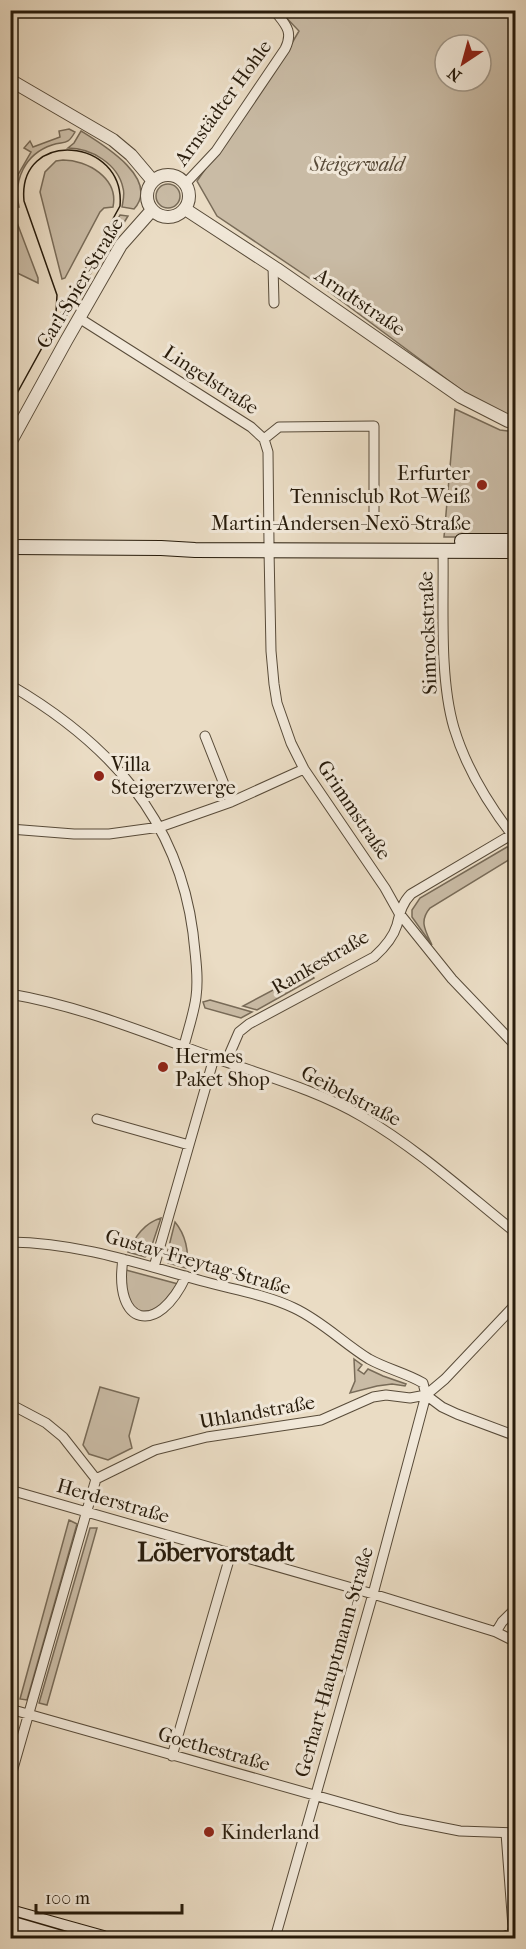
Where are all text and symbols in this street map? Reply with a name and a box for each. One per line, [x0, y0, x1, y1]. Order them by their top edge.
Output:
north arrow [433, 33, 493, 93]
street label: Arnstädter Hohle [169, 36, 276, 171]
text: N [443, 63, 465, 86]
park label: Steigerwald [309, 153, 407, 176]
street label: Carl-Spier-Straße [32, 213, 128, 353]
street label: Arndtstraße [310, 263, 410, 341]
street label: Lingelstraße [159, 341, 263, 419]
place label: Erfurter Tennisclub Rot-Weiß [290, 462, 470, 508]
marker: Erfurter Tennisclub Rot-Weiß [475, 478, 489, 492]
street label: Martin-Andersen-Nexö-Straße [211, 512, 471, 535]
street label: Simrockstraße [414, 571, 442, 695]
place label: Villa Steigerzwerge [110, 753, 236, 799]
street label: Grimmstraße [312, 756, 396, 864]
marker: Villa Steigerzwerge [92, 769, 106, 783]
street label: Rankestraße [267, 925, 373, 999]
place label: Hermes Paket Shop [175, 1045, 270, 1091]
marker: Hermes Paket Shop [156, 1060, 170, 1074]
street label: Geibelstraße [297, 1061, 405, 1131]
street label: Gustav-Freytag-Straße [103, 1225, 293, 1300]
street label: Uhlandstraße [197, 1390, 317, 1433]
street label: Herderstraße [54, 1474, 172, 1528]
district label: Löbervorstadt [137, 1537, 295, 1568]
street label: Gerhart-Hauptmann-Straße [290, 1544, 378, 1780]
street label: Goethestraße [155, 1722, 273, 1776]
place label: Kinderland [221, 1821, 320, 1844]
marker: Kinderland [202, 1825, 216, 1839]
scale bar [36, 1877, 182, 1915]
text: 100 m [45, 1888, 90, 1909]

